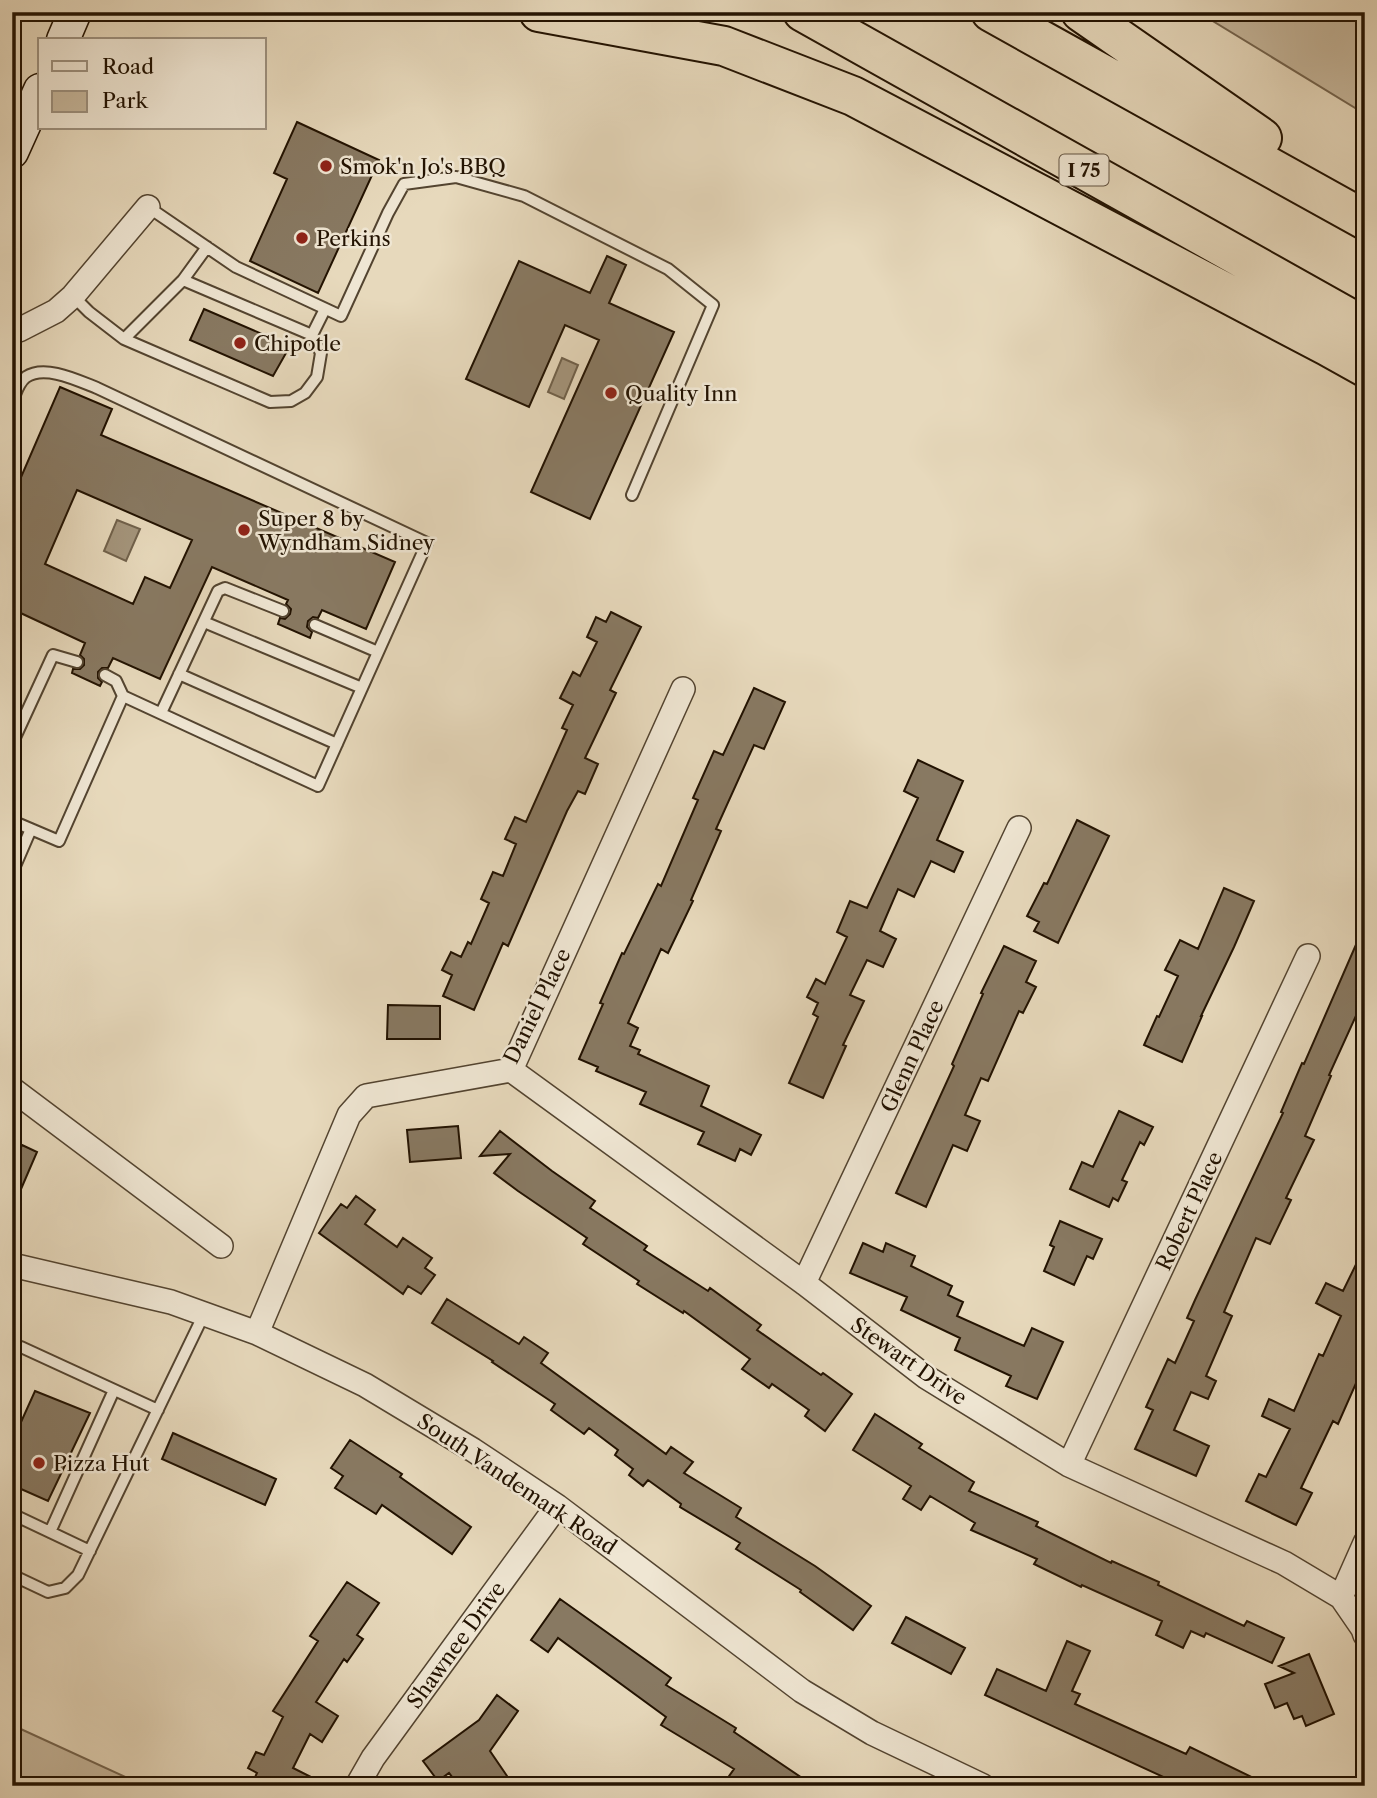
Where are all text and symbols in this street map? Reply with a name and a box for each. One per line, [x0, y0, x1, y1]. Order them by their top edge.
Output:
legend [38, 38, 266, 130]
text: Road [102, 54, 154, 79]
text: Park [102, 88, 148, 113]
place label: Smok'n Jo's BBQ [340, 154, 506, 179]
road number: I 75 [1060, 154, 1108, 186]
marker: Smok'n Jo's BBQ [318, 158, 334, 174]
place label: Perkins [316, 226, 391, 251]
marker: Perkins [294, 230, 310, 246]
place label: Chipotle [254, 331, 341, 356]
marker: Chipotle [232, 335, 248, 351]
place label: Quality Inn [625, 381, 737, 406]
marker: Quality Inn [603, 385, 619, 401]
place label: Super 8 by Wyndham Sidney [257, 506, 435, 555]
marker: Super 8 by Wyndham Sidney [236, 522, 252, 538]
street label: Daniel Place [498, 944, 576, 1068]
street label: Glenn Place [875, 996, 949, 1116]
street label: Robert Place [1151, 1148, 1227, 1274]
street label: Stewart Drive [846, 1312, 972, 1410]
street label: South Vandemark Road [413, 1408, 621, 1560]
place label: Pizza Hut [53, 1451, 150, 1476]
marker: Pizza Hut [31, 1455, 47, 1471]
street label: Shawnee Drive [402, 1577, 510, 1713]

